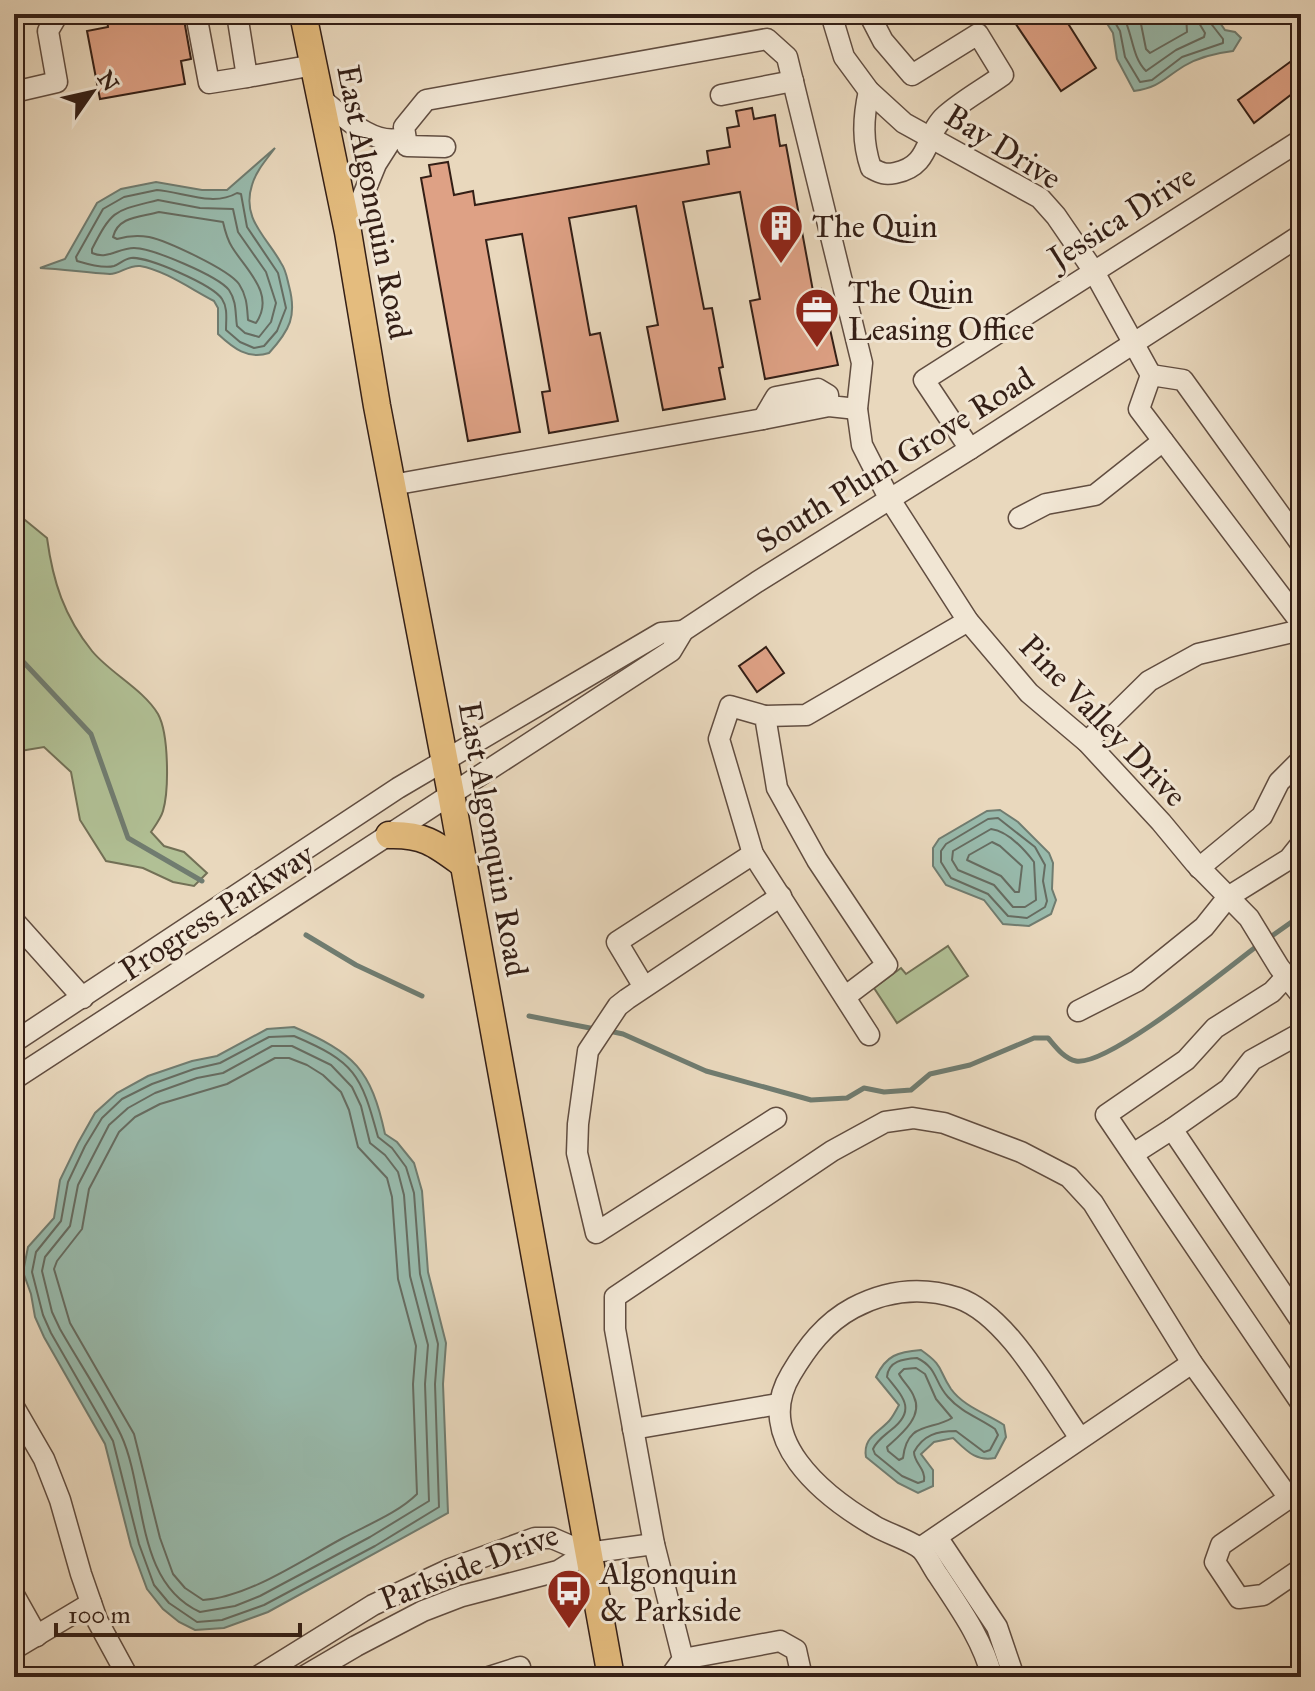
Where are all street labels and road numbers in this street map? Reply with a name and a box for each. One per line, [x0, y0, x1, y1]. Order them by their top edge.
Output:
street label: East Algonquin Road [328, 62, 420, 342]
street label: Bay Drive [937, 96, 1069, 198]
street label: Jessica Drive [1039, 157, 1203, 279]
street label: South Plum Grove Road [749, 359, 1041, 561]
street label: Pine Valley Drive [1011, 627, 1195, 815]
street label: East Algonquin Road [450, 698, 536, 980]
street label: Progress Parkway [113, 834, 322, 989]
street label: Parkside Drive [374, 1515, 564, 1619]

